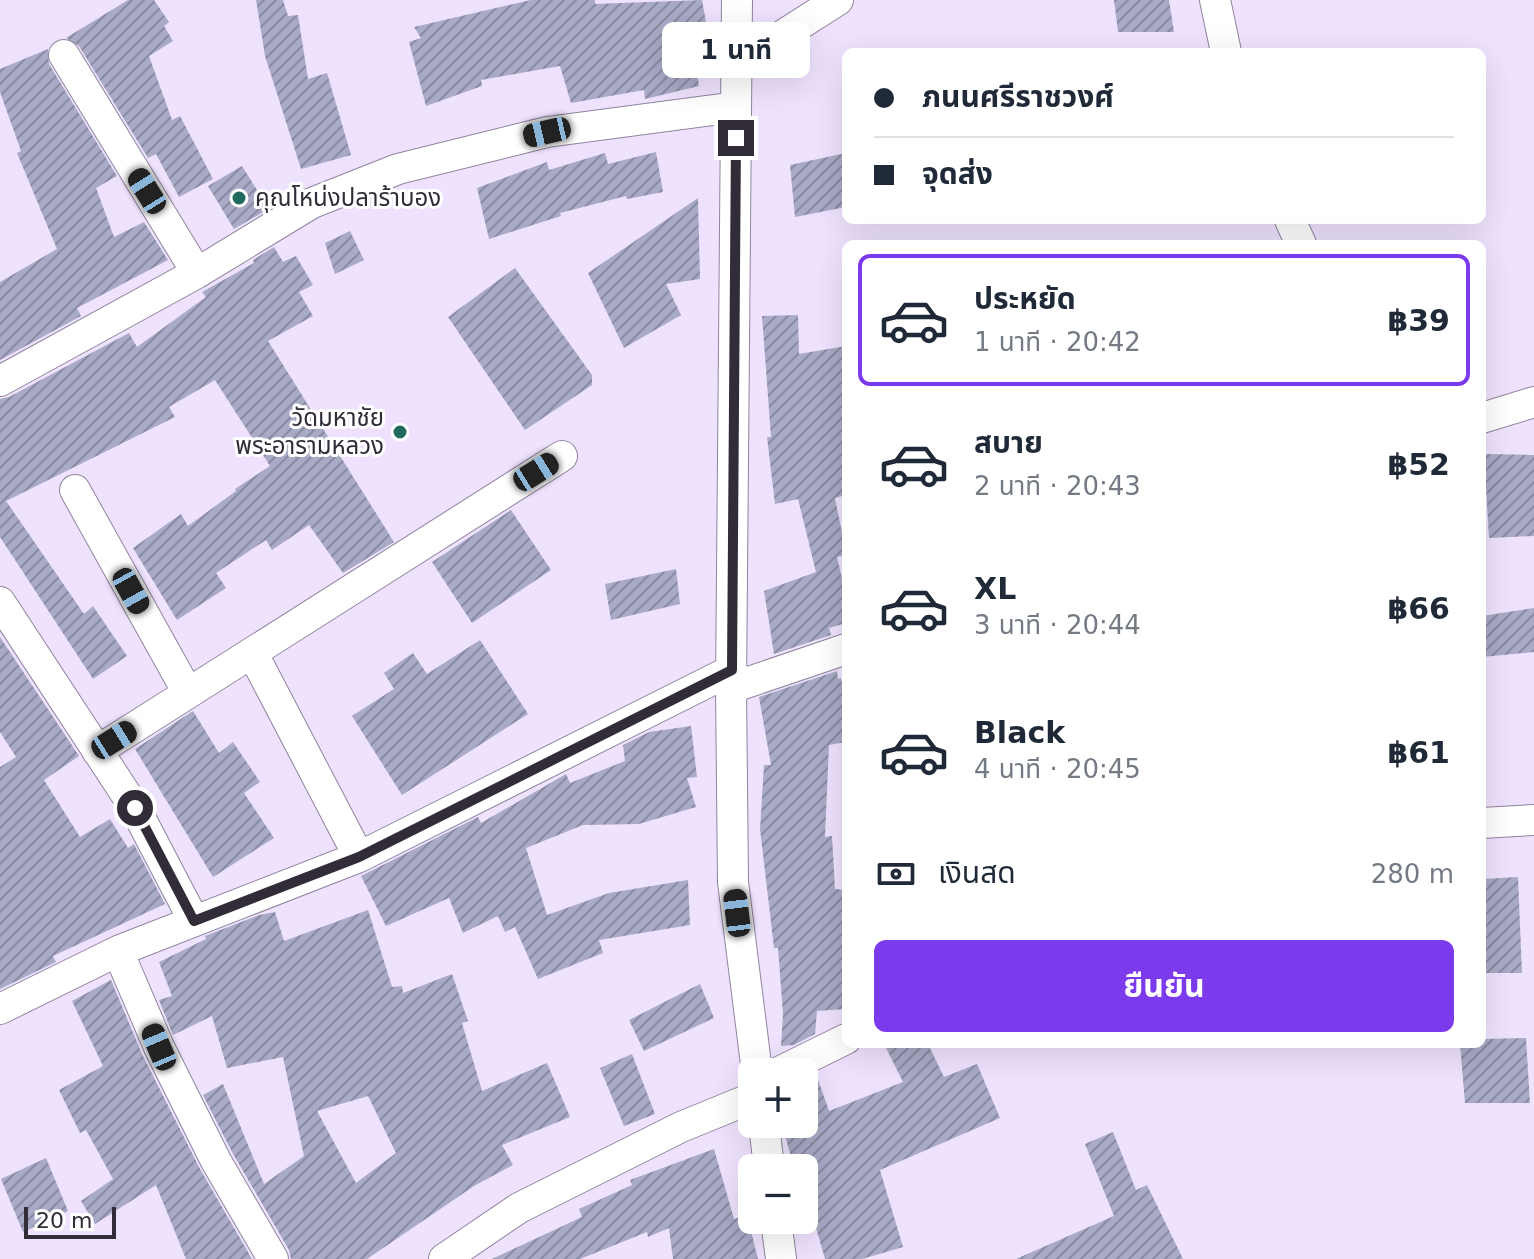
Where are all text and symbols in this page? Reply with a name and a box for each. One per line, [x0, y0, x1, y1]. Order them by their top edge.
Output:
callout: 1 นาที [662, 22, 810, 78]
text: 1 นาที [700, 35, 772, 65]
text: ภนนศรีราชวงศ์ [922, 79, 1114, 114]
car [521, 115, 573, 149]
route end [718, 120, 754, 156]
text: จุดส่ง [922, 156, 993, 191]
car [124, 164, 170, 218]
place label: คุณโหน่งปลาร้าบอง [255, 184, 441, 213]
marker: คุณโหน่งปลาร้าบอง [230, 189, 248, 207]
text: ประหยัด [974, 281, 1076, 316]
icon: car [878, 284, 950, 356]
text: ฿39 [1387, 303, 1450, 338]
text: 1 นาที · 20:42 [974, 327, 1141, 357]
place label: วัดมหาชัย พระอารามหลวง [235, 404, 384, 460]
marker: วัดมหาชัย พระอารามหลวง [391, 423, 409, 441]
text: สบาย [974, 425, 1043, 460]
icon: car [878, 428, 950, 500]
text: ฿52 [1387, 447, 1450, 482]
car [509, 449, 563, 495]
text: 2 นาที · 20:43 [974, 471, 1141, 501]
car [109, 564, 153, 618]
text: XL [974, 571, 1016, 606]
icon: car [878, 572, 950, 644]
text: ฿66 [1387, 591, 1450, 626]
text: 3 นาที · 20:44 [974, 610, 1141, 640]
text: Black [974, 715, 1065, 750]
icon: car [878, 716, 950, 788]
car [87, 717, 141, 763]
text: ฿61 [1387, 735, 1450, 770]
text: 4 นาที · 20:45 [974, 754, 1141, 784]
route start [117, 790, 153, 826]
icon: cash [874, 852, 918, 896]
text: เงินสด [938, 855, 1016, 890]
text: 280 m [1371, 859, 1454, 889]
car [722, 888, 752, 938]
button: ยืนยัน [874, 940, 1454, 1032]
car [139, 1020, 179, 1074]
map controls [738, 1058, 818, 1234]
button: + [738, 1058, 818, 1138]
button: − [738, 1154, 818, 1234]
scale bar [24, 1203, 116, 1239]
text: 20 m [36, 1208, 92, 1233]

